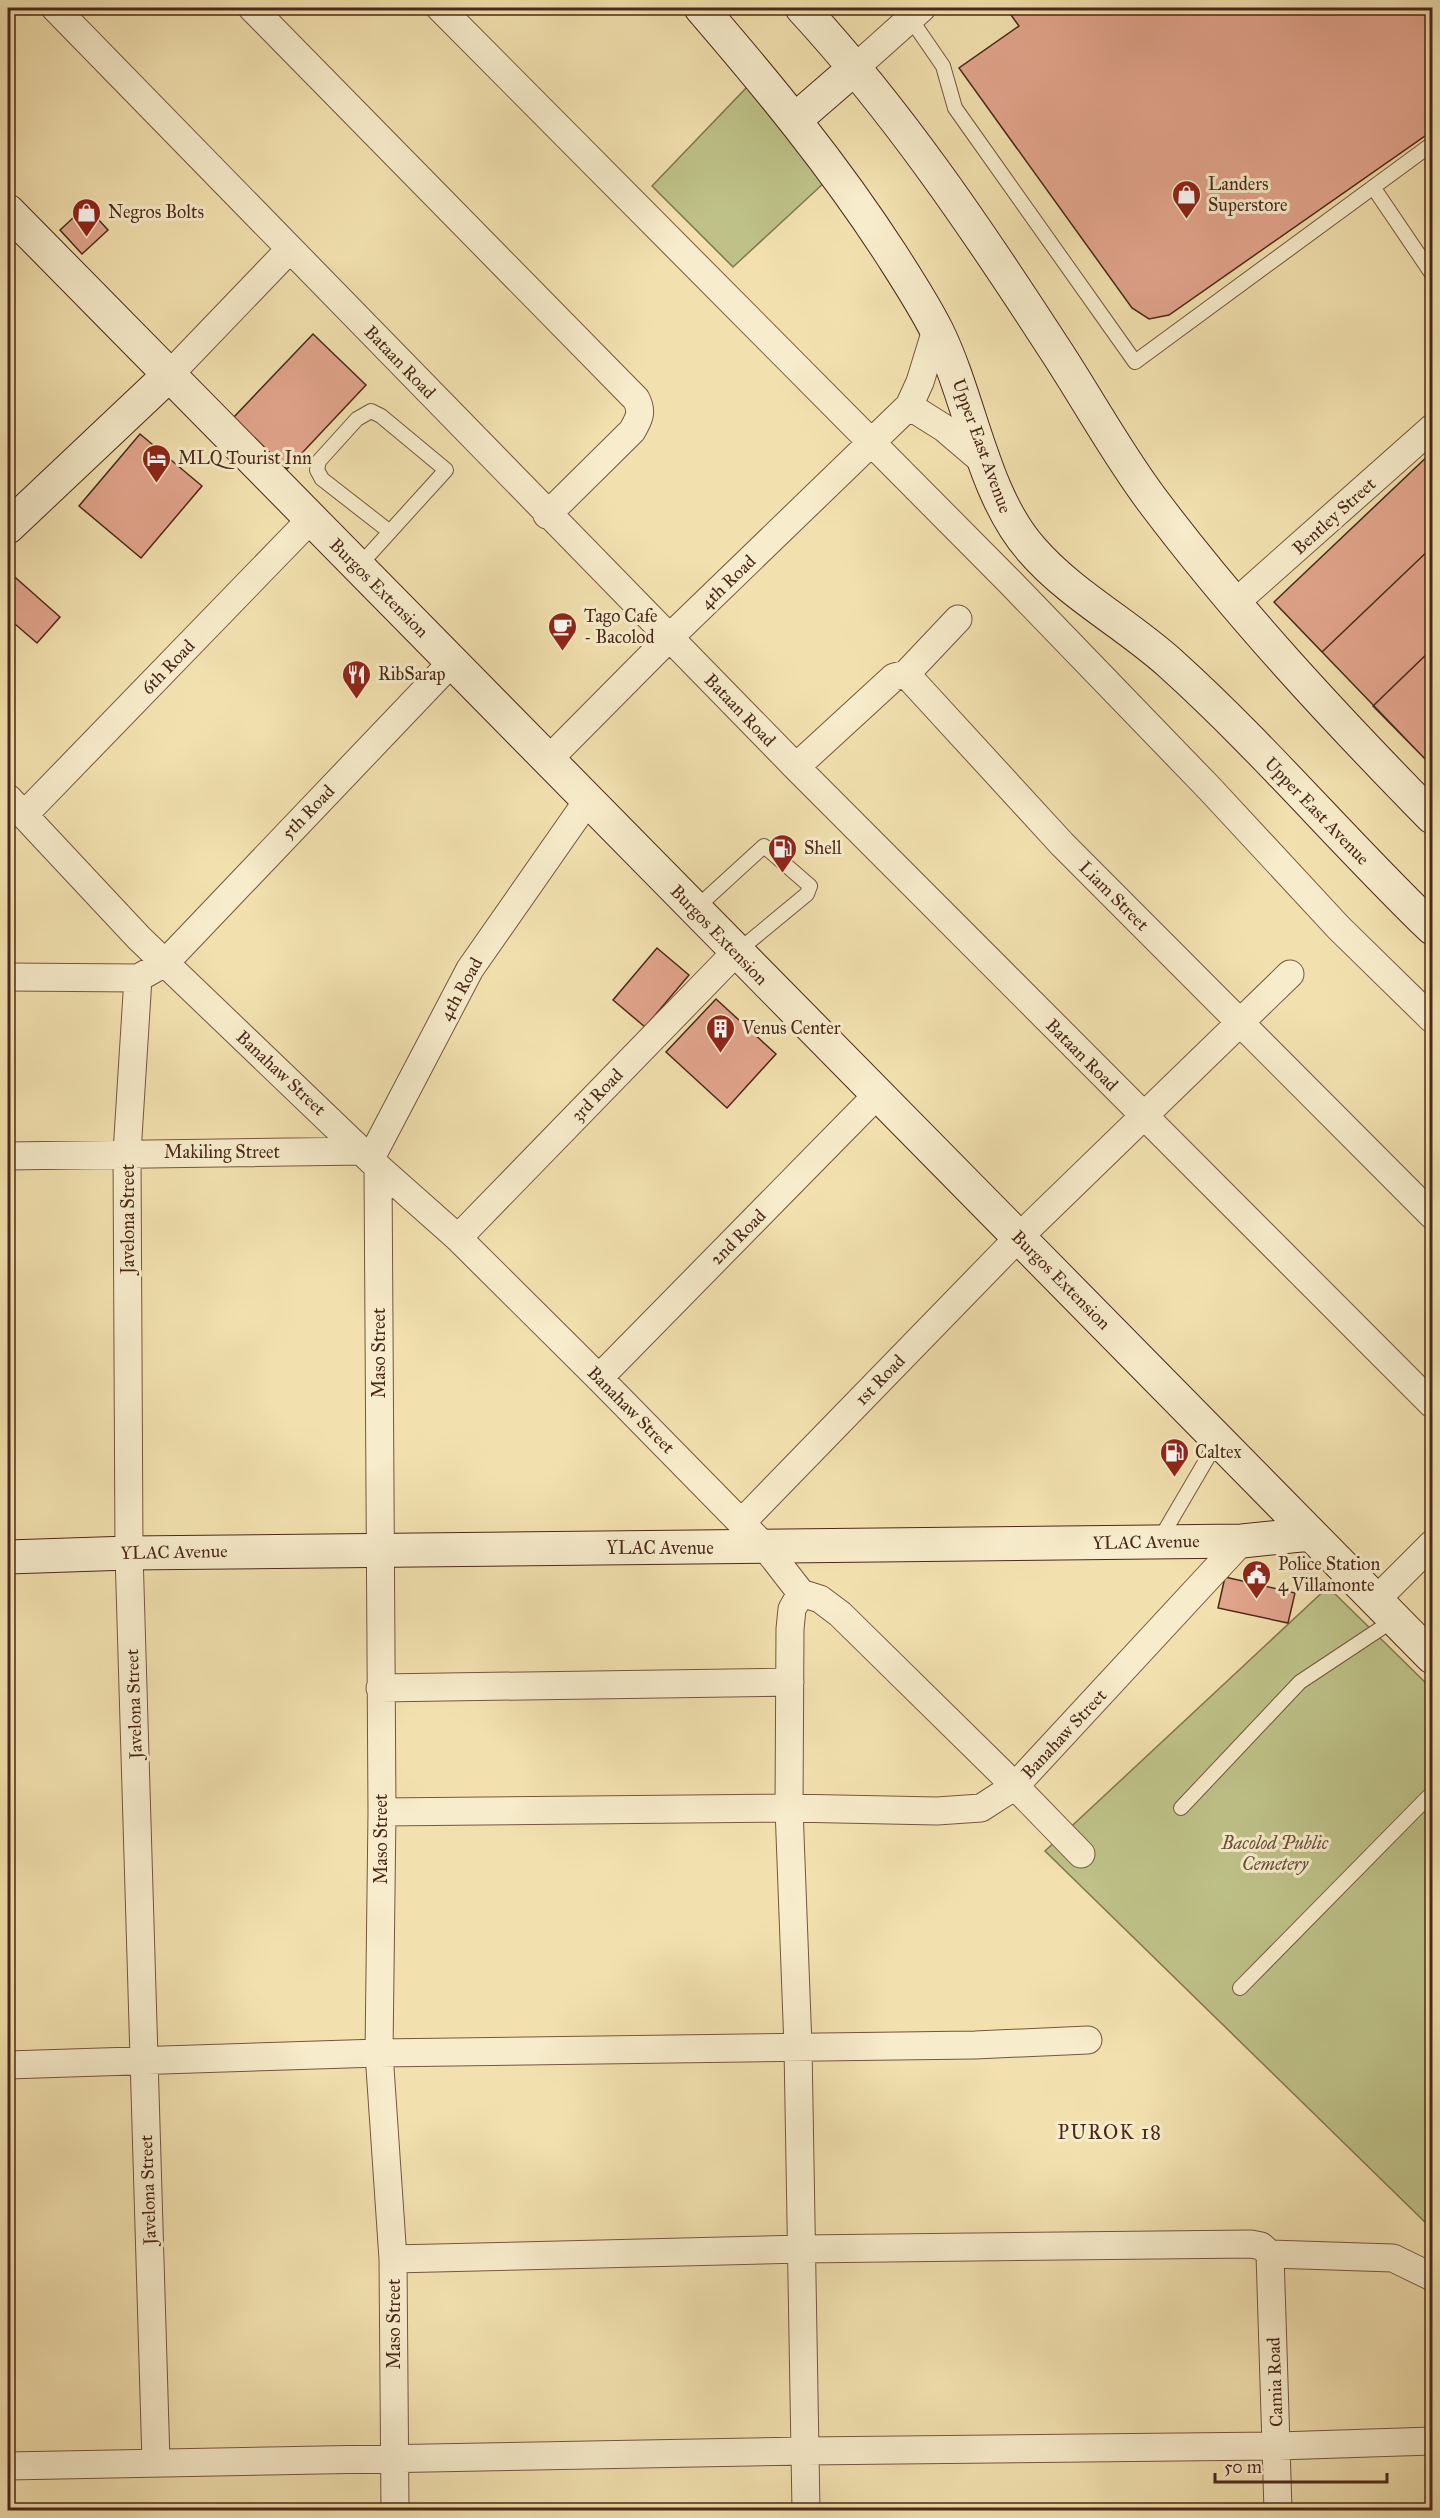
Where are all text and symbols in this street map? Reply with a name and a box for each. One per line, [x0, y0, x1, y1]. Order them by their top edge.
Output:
place label: Landers Superstore [1208, 173, 1287, 216]
shop icon: Landers Superstore [1171, 178, 1203, 220]
shop icon: Negros Bolts [71, 196, 103, 238]
place label: Negros Bolts [108, 201, 204, 224]
street label: Bataan Road [360, 321, 440, 403]
street label: Upper East Avenue [947, 376, 1017, 516]
hotel icon: MLQ Tourist Inn [141, 442, 173, 484]
place label: MLQ Tourist Inn [178, 447, 312, 469]
street label: Bentley Street [1288, 472, 1381, 559]
street label: Burgos Extension [324, 534, 433, 643]
street label: 4th Road [696, 550, 760, 614]
place label: Tago Cafe - Bacolod [584, 605, 658, 648]
cafe icon: Tago Cafe - Bacolod [547, 610, 579, 652]
street label: 6th Road [137, 635, 199, 699]
restaurant icon: RibSarap [341, 658, 373, 700]
place label: RibSarap [378, 663, 446, 685]
street label: Bataan Road [700, 669, 780, 751]
street label: Upper East Avenue [1260, 752, 1374, 870]
street label: 5th Road [277, 780, 339, 844]
fuel station icon: Shell [767, 832, 799, 874]
place label: Shell [804, 837, 842, 859]
street label: Liam Street [1075, 857, 1154, 936]
street label: Burgos Extension [665, 880, 773, 991]
street label: 4th Road [435, 954, 487, 1024]
building icon: Venus Center [705, 1012, 737, 1054]
street label: Bataan Road [1041, 1014, 1123, 1096]
place label: Venus Center [741, 1017, 841, 1039]
street label: Banahaw Street [232, 1026, 331, 1121]
street label: 3rd Road [566, 1064, 628, 1126]
street label: Makiling Street [164, 1141, 281, 1164]
street label: Javelona Street [117, 1163, 140, 1276]
street label: 2nd Road [706, 1205, 770, 1269]
street label: Burgos Extension [1006, 1226, 1115, 1335]
street label: Maso Street [368, 1307, 390, 1398]
street label: 1st Road [850, 1350, 910, 1410]
street label: Banahaw Street [583, 1362, 680, 1459]
fuel station icon: Caltex [1158, 1436, 1190, 1478]
place label: Caltex [1195, 1441, 1242, 1463]
street label: YLAC Avenue [1092, 1530, 1200, 1554]
street label: YLAC Avenue [606, 1537, 714, 1559]
street label: YLAC Avenue [120, 1540, 228, 1564]
place label: Police Station 4 Villamonte [1278, 1553, 1380, 1596]
public building icon: Police Station 4 Villamonte [1241, 1558, 1273, 1600]
street label: Javelona Street [121, 1648, 148, 1761]
street label: Banahaw Street [1017, 1684, 1112, 1783]
street label: Maso Street [370, 1793, 392, 1884]
park label: Bacolod Public Cemetery [1221, 1832, 1329, 1875]
district label: PUROK 18 [1058, 2120, 1162, 2144]
street label: Javelona Street [135, 2134, 162, 2247]
street label: Maso Street [383, 2278, 405, 2369]
street label: Camia Road [1262, 2337, 1288, 2427]
scale bar [1215, 2446, 1388, 2484]
text: 50 m [1224, 2456, 1262, 2478]

